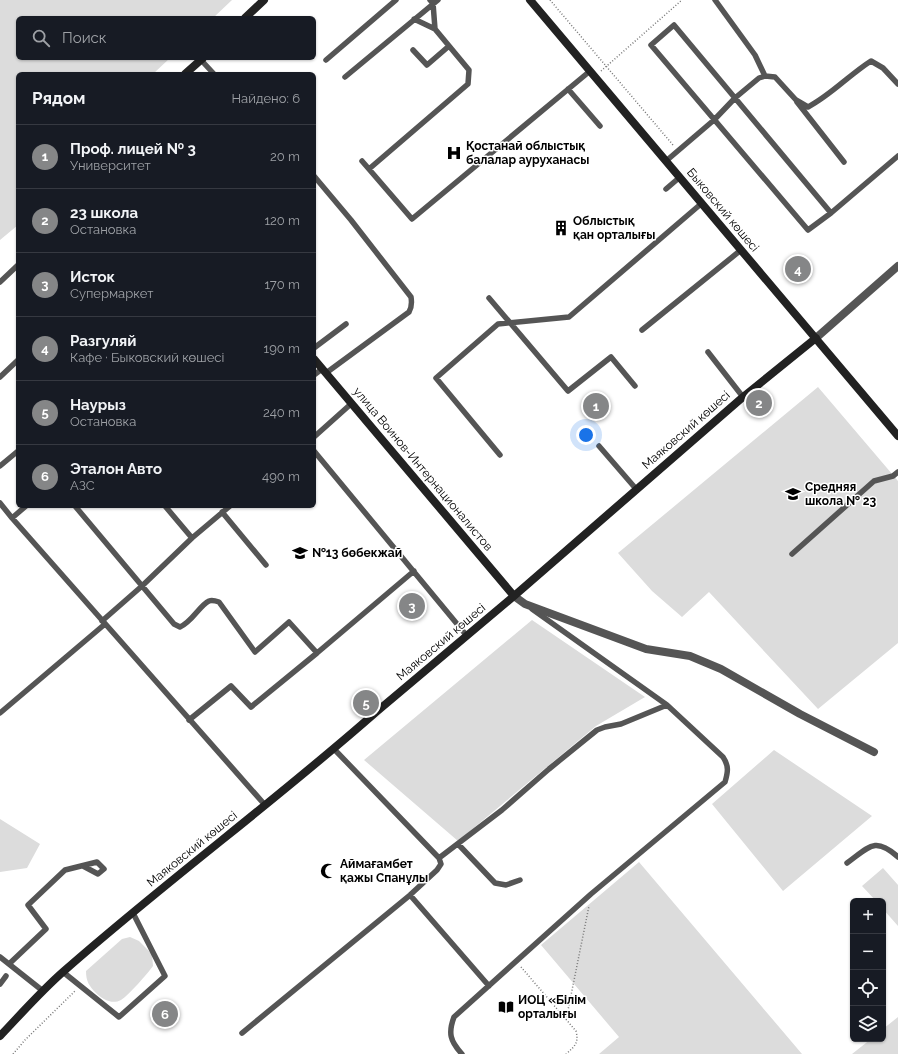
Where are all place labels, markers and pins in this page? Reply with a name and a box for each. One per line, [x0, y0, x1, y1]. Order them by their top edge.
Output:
place label: Қостанай облыстық балалар ауруханасы [466, 139, 589, 167]
hospital icon: Қостанай облыстық балалар ауруханасы [445, 144, 463, 162]
place label: Облыстық қан орталығы [573, 214, 655, 242]
building icon: Облыстық қан орталығы [552, 219, 570, 237]
pin: 4 [785, 254, 811, 284]
pin: 2 [746, 388, 772, 418]
pin: 1 [583, 391, 609, 421]
place label: Средняя школа № 23 [805, 480, 877, 508]
school or university icon: Средняя школа № 23 [784, 485, 802, 503]
school or university icon: №13 бөбекжай [291, 544, 309, 562]
place label: №13 бөбекжай [312, 546, 402, 560]
pin: 3 [399, 591, 425, 621]
pin: 5 [353, 688, 379, 718]
place label: Аймағамбет қажы Спанұлы [340, 857, 428, 885]
mosque icon: Аймағамбет қажы Спанұлы [319, 862, 337, 880]
place label: ИОЦ «Білім орталығы [518, 993, 586, 1021]
library icon: ИОЦ «Білім орталығы [497, 998, 515, 1016]
pin: 6 [152, 999, 178, 1029]

